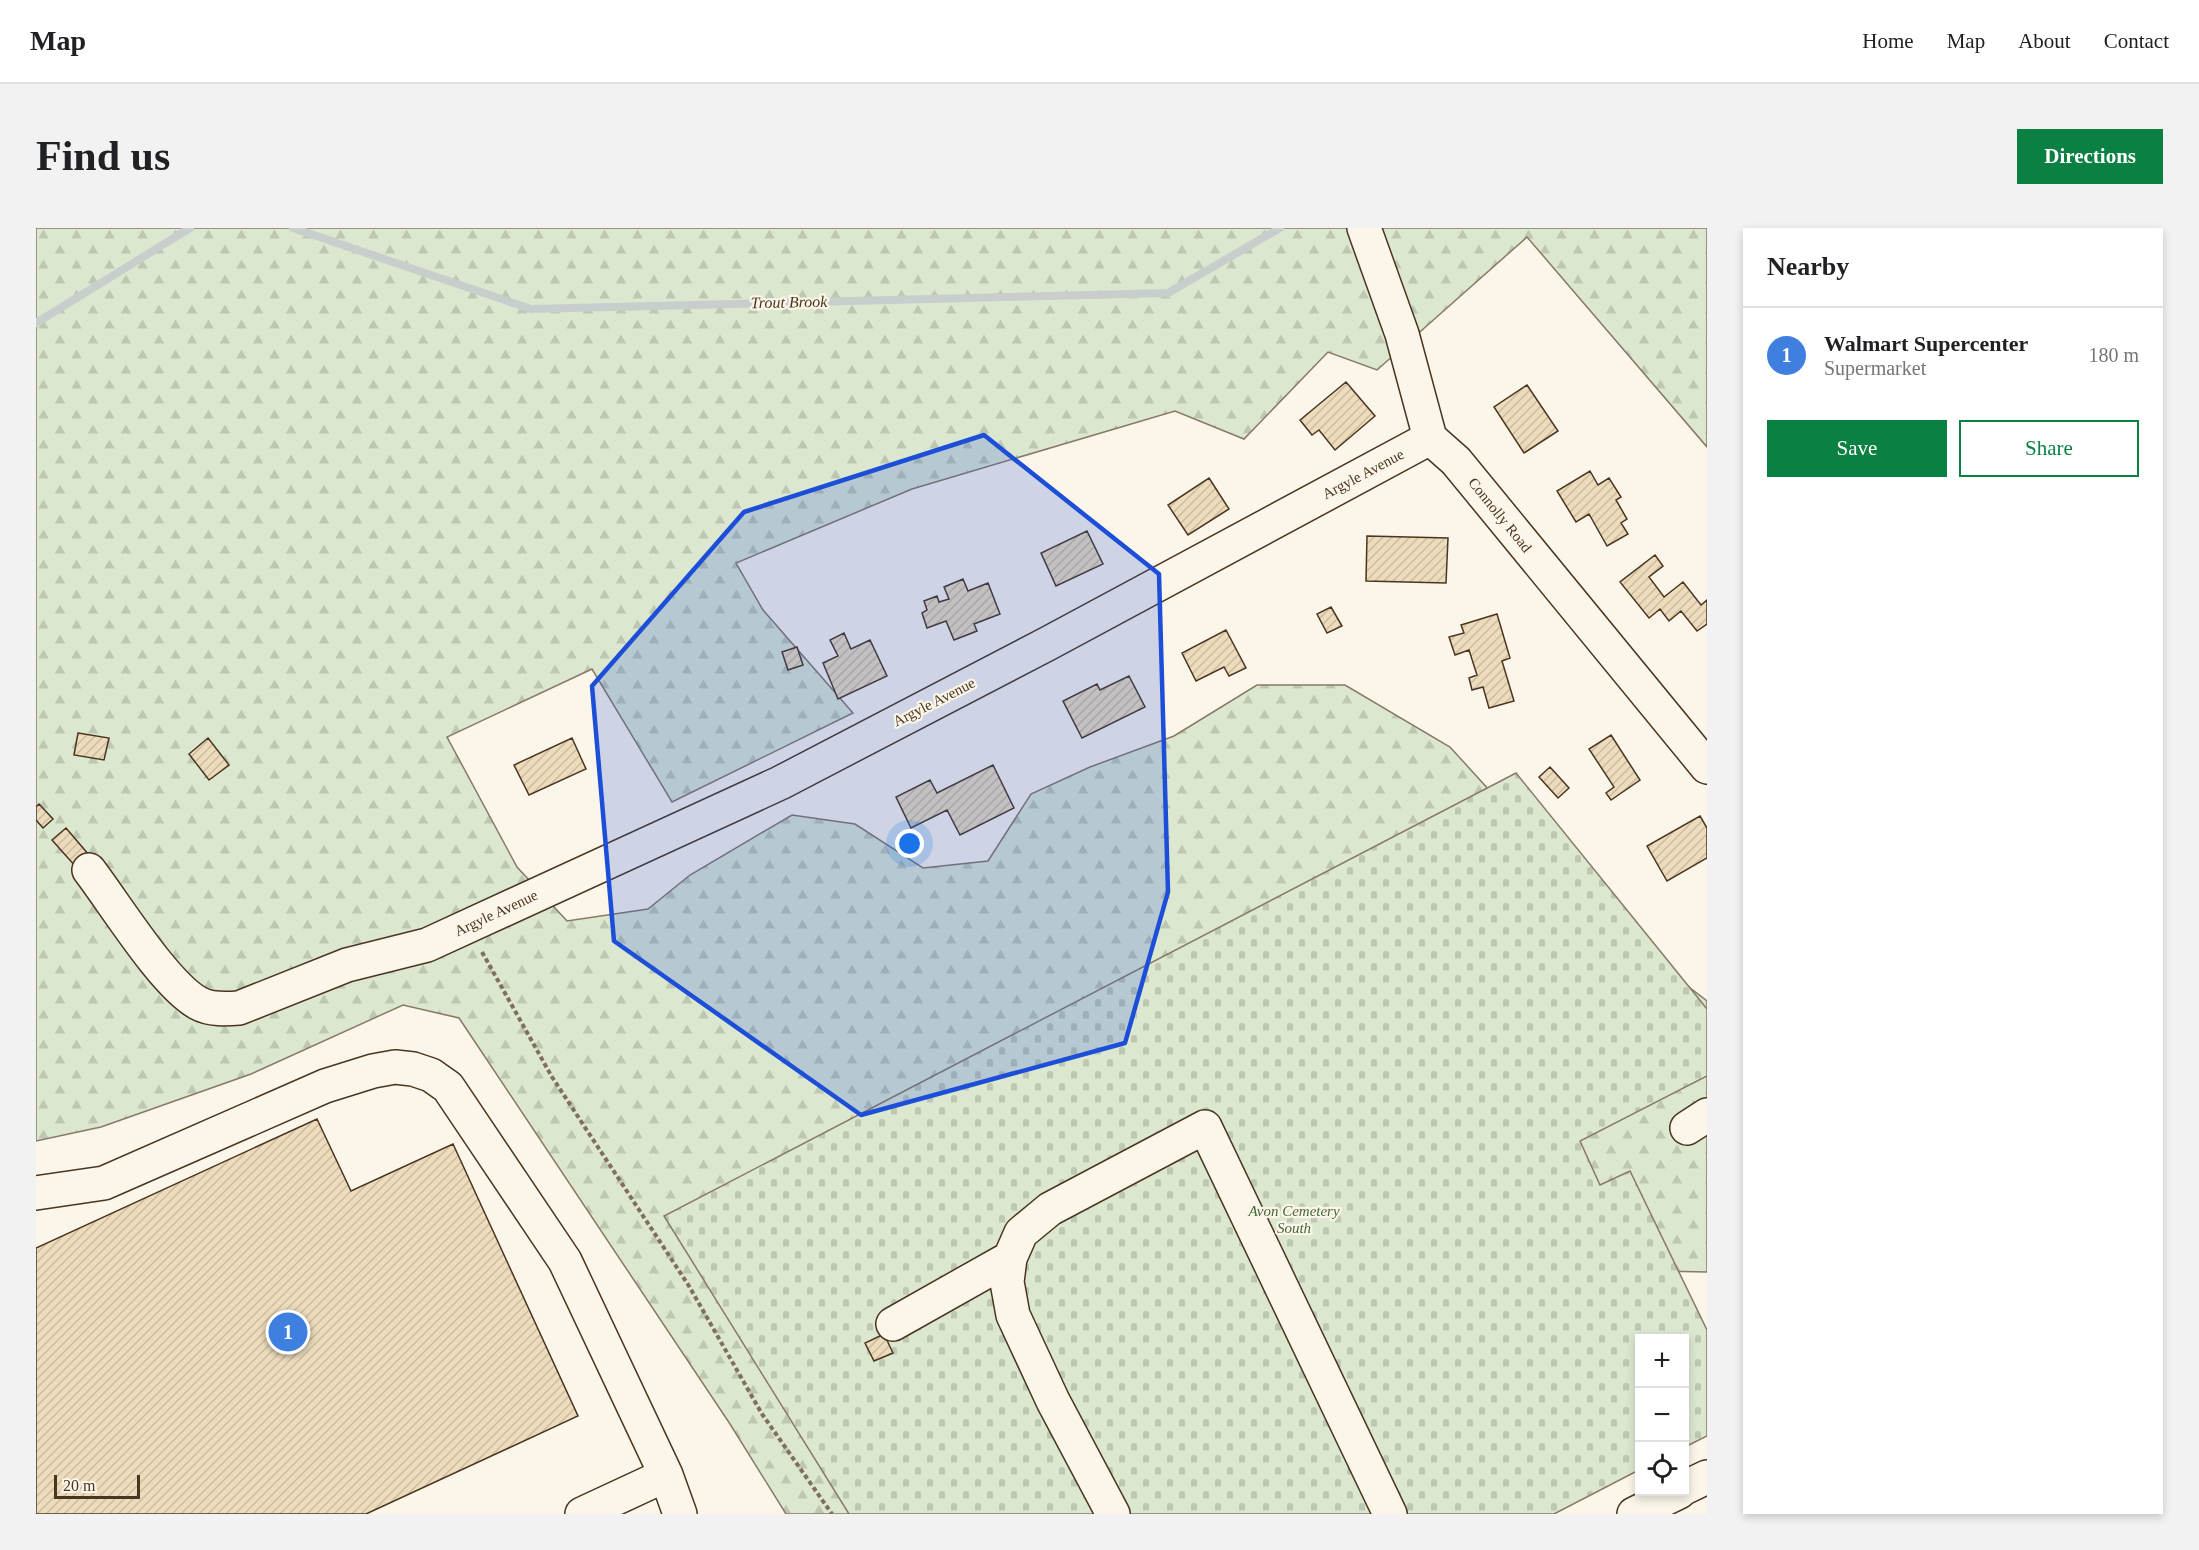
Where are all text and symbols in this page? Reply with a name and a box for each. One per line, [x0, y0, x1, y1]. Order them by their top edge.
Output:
text: Map [30, 25, 86, 56]
text: Home [1862, 29, 1914, 53]
text: Map [1947, 29, 1985, 53]
text: About [2018, 29, 2071, 53]
text: Contact [2104, 29, 2169, 53]
button: Directions [2017, 129, 2163, 184]
text: Find us [36, 133, 170, 179]
text: Nearby [1767, 252, 1849, 281]
water label: Trout Brook [751, 293, 828, 311]
text: Walmart Supercenter [1824, 331, 2028, 356]
text: 1 [1782, 344, 1792, 366]
text: 180 m [2088, 344, 2139, 366]
text: Supermarket [1824, 357, 1926, 379]
button: Save [1767, 420, 1947, 477]
button: Share [1959, 420, 2139, 477]
street label: Argyle Avenue [1320, 446, 1407, 502]
street label: Connolly Road [1465, 475, 1535, 556]
street label: Argyle Avenue [890, 674, 978, 730]
your location [895, 829, 924, 858]
street label: Argyle Avenue [452, 887, 540, 939]
park label: Avon Cemetery South [1247, 1203, 1340, 1236]
pin: 1 [268, 1310, 308, 1354]
map controls [1635, 1334, 1689, 1496]
button: + [1635, 1334, 1689, 1388]
button: − [1635, 1388, 1689, 1442]
button: locate [1635, 1442, 1689, 1496]
scale bar [54, 1472, 140, 1500]
text: 20 m [63, 1477, 95, 1494]

